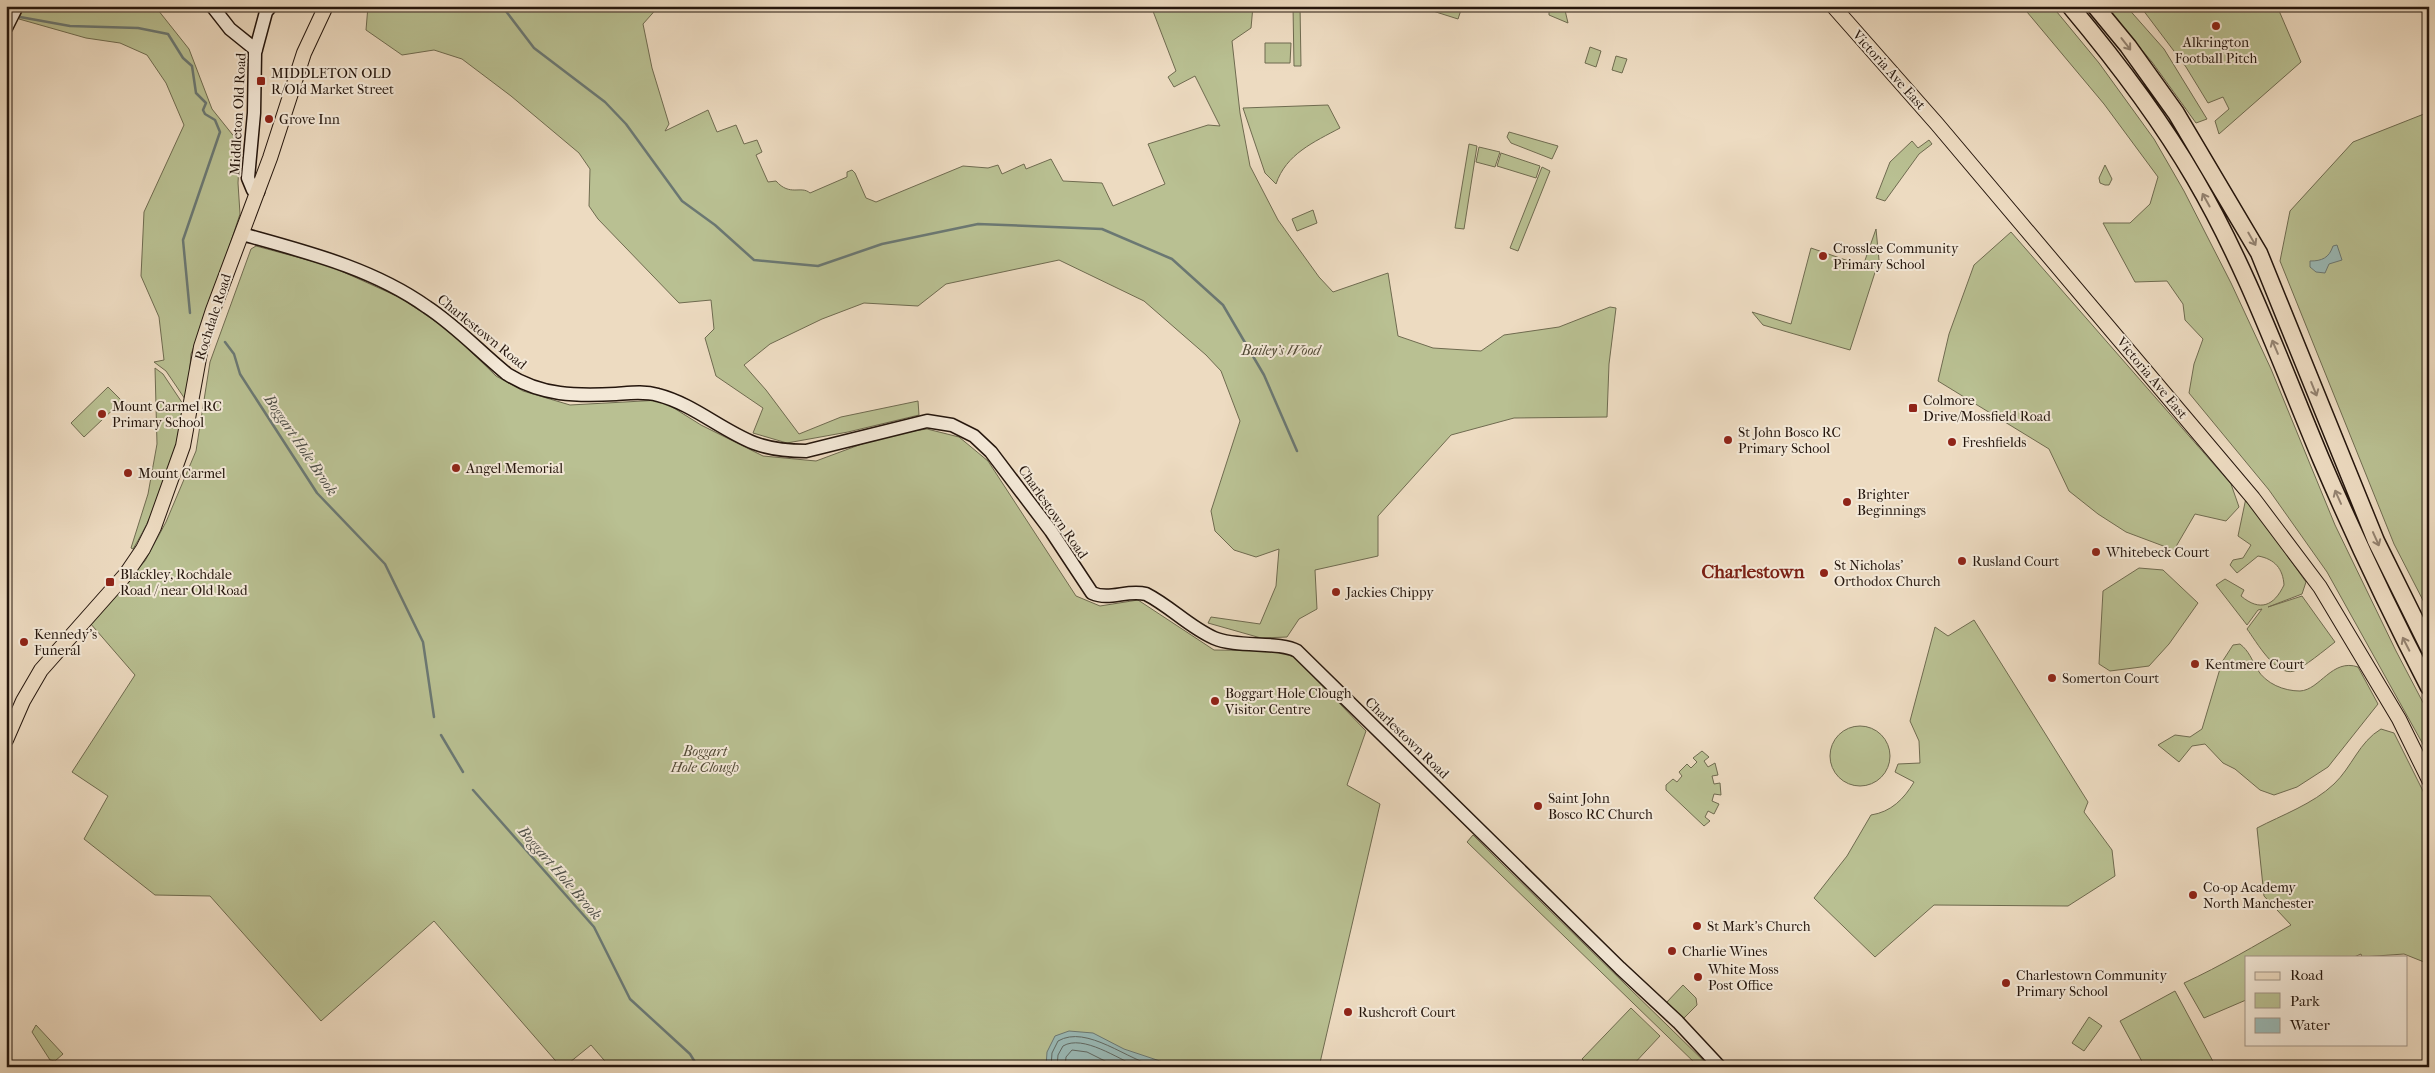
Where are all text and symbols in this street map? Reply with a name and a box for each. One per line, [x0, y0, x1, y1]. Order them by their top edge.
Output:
marker: Alkrington Football Pitch [2210, 20, 2222, 32]
street label: Victoria Ave East [1848, 26, 1929, 113]
place label: Alkrington Football Pitch [2175, 34, 2257, 67]
one-way arrow [2121, 37, 2132, 50]
street label: Middleton Old Road [226, 52, 250, 176]
place label: MIDDLETON OLD R/Old Market Street [271, 65, 394, 98]
marker: MIDDLETON OLD R/Old Market Street [255, 75, 267, 87]
place label: Grove Inn [279, 111, 340, 128]
marker: Grove Inn [263, 113, 275, 125]
one-way arrow [2201, 193, 2210, 208]
one-way arrow [2247, 232, 2257, 246]
place label: Crosslee Community Primary School [1833, 240, 1959, 273]
marker: Crosslee Community Primary School [1817, 250, 1829, 262]
street label: Rochdale Road [191, 271, 235, 362]
street label: Charlestown Road [434, 291, 530, 373]
street label: Victoria Ave East [2112, 333, 2191, 422]
one-way arrow [2270, 340, 2280, 355]
park label: Bailey's Wood [1241, 342, 1322, 359]
one-way arrow [2310, 381, 2319, 396]
water label: Boggart Hole Brook [260, 390, 342, 499]
place label: Colmore Drive/Mossfield Road [1923, 392, 2051, 425]
place label: Mount Carmel RC Primary School [112, 398, 222, 431]
marker: Colmore Drive/Mossfield Road [1907, 402, 1919, 414]
marker: Mount Carmel RC Primary School [96, 408, 108, 420]
place label: St John Bosco RC Primary School [1738, 424, 1841, 457]
marker: St John Bosco RC Primary School [1722, 434, 1734, 446]
place label: Freshfields [1962, 434, 2027, 451]
marker: Freshfields [1946, 436, 1958, 448]
place label: Angel Memorial [465, 460, 563, 477]
marker: Angel Memorial [450, 462, 462, 474]
street label: Charlestown Road [1014, 462, 1092, 562]
place label: Mount Carmel [138, 465, 226, 482]
marker: Mount Carmel [122, 467, 134, 479]
place label: Brighter Beginnings [1857, 486, 1926, 519]
one-way arrow [2332, 490, 2342, 505]
marker: Brighter Beginnings [1841, 496, 1853, 508]
one-way arrow [2372, 531, 2381, 546]
place label: Whitebeck Court [2105, 544, 2210, 561]
marker: Whitebeck Court [2090, 546, 2102, 558]
place label: Rusland Court [1972, 553, 2059, 570]
marker: Rusland Court [1956, 555, 1968, 567]
place label: St Nicholas' Orthodox Church [1834, 557, 1941, 590]
district label: Charlestown [1702, 561, 1805, 583]
place label: Blackley, Rochdale Road / near Old Road [120, 566, 248, 599]
marker: St Nicholas' Orthodox Church [1818, 567, 1830, 579]
marker: Blackley, Rochdale Road / near Old Road [104, 576, 116, 588]
place label: Jackies Chippy [1345, 584, 1434, 601]
marker: Jackies Chippy [1330, 586, 1342, 598]
place label: Kennedy's Funeral [34, 626, 97, 659]
marker: Kennedy's Funeral [18, 636, 30, 648]
one-way arrow [2401, 637, 2410, 652]
place label: Kentmere Court [2205, 656, 2305, 673]
marker: Kentmere Court [2189, 658, 2201, 670]
place label: Somerton Court [2062, 670, 2159, 687]
marker: Somerton Court [2046, 672, 2058, 684]
place label: Boggart Hole Clough Visitor Centre [1224, 685, 1352, 718]
street label: Charlestown Road [1362, 694, 1453, 783]
marker: Boggart Hole Clough Visitor Centre [1209, 695, 1221, 707]
park label: Boggart Hole Clough [670, 743, 739, 776]
place label: Saint John Bosco RC Church [1548, 790, 1653, 823]
marker: Saint John Bosco RC Church [1532, 800, 1544, 812]
water label: Boggart Hole Brook [514, 822, 606, 924]
place label: Co-op Academy North Manchester [2203, 879, 2314, 912]
marker: Co-op Academy North Manchester [2187, 889, 2199, 901]
place label: St Mark's Church [1707, 918, 1811, 935]
marker: St Mark's Church [1691, 920, 1703, 932]
place label: Charlie Wines [1682, 943, 1767, 960]
marker: Charlie Wines [1666, 945, 1678, 957]
legend [2245, 956, 2408, 1046]
place label: White Moss Post Office [1707, 961, 1779, 994]
text: Road [2290, 966, 2324, 984]
place label: Charlestown Community Primary School [2016, 967, 2168, 1000]
marker: White Moss Post Office [1692, 971, 1704, 983]
marker: Charlestown Community Primary School [2000, 977, 2012, 989]
text: Park [2290, 992, 2320, 1010]
place label: Rushcroft Court [1358, 1004, 1456, 1021]
marker: Rushcroft Court [1342, 1006, 1354, 1018]
text: Water [2289, 1016, 2330, 1034]

